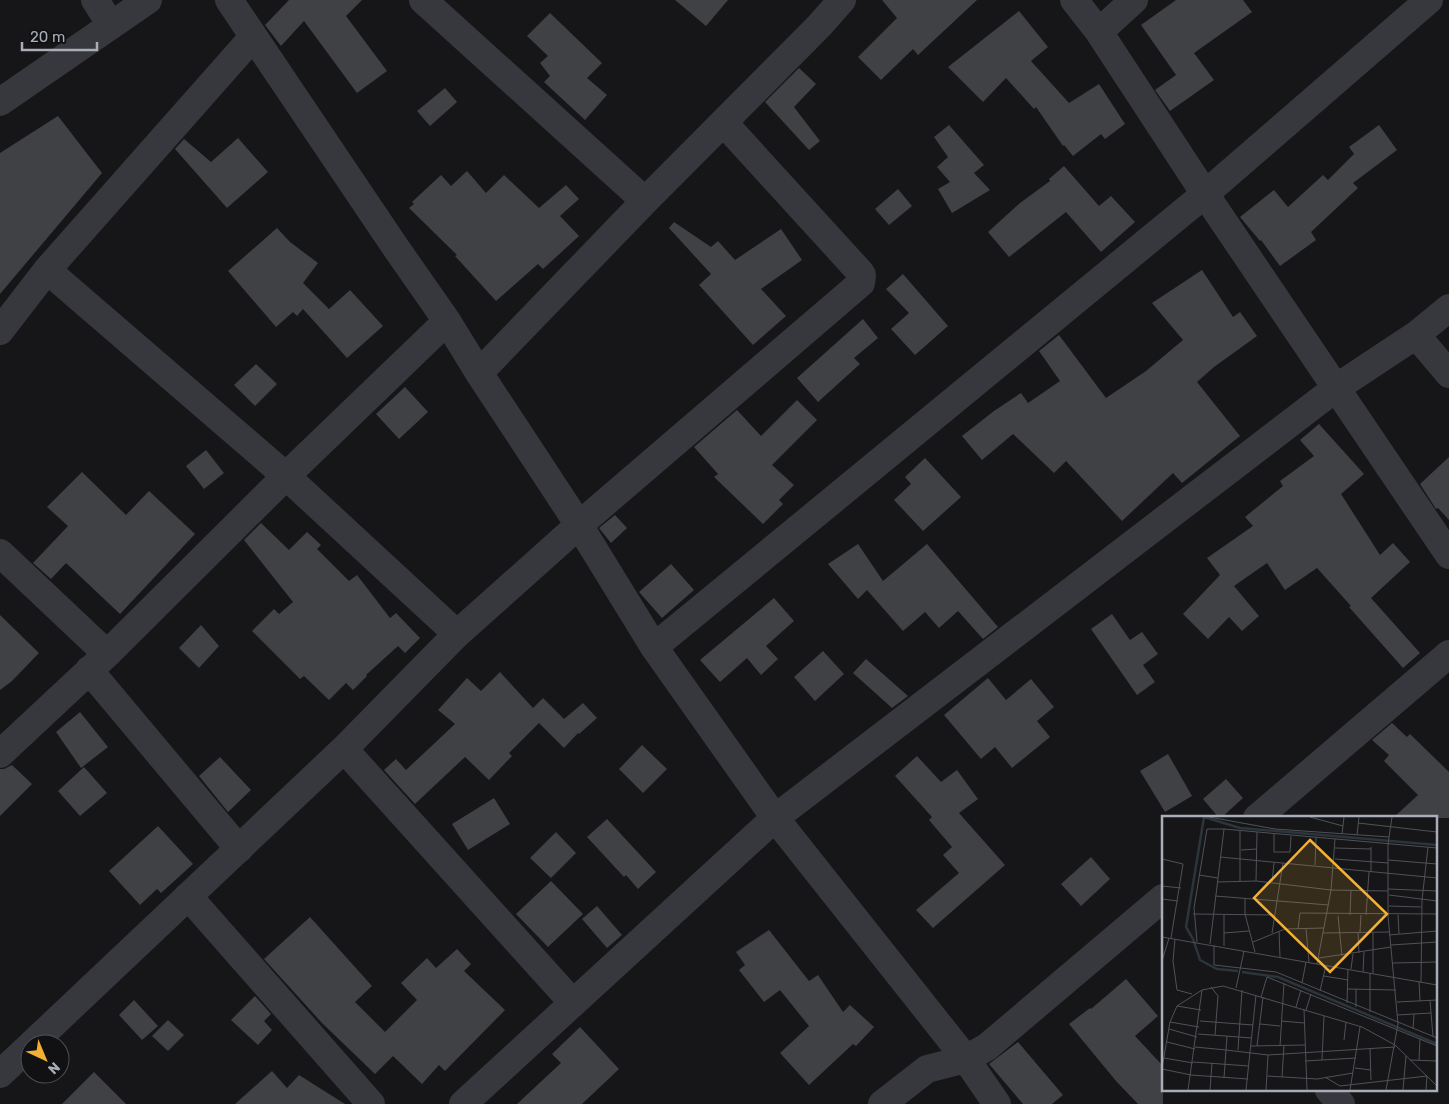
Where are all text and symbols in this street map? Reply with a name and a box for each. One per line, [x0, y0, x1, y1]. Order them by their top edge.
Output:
scale bar [22, 20, 98, 52]
text: 20 m [30, 28, 65, 46]
inset map [1162, 816, 1436, 1092]
north arrow [20, 1034, 70, 1084]
text: N [44, 1058, 63, 1078]

